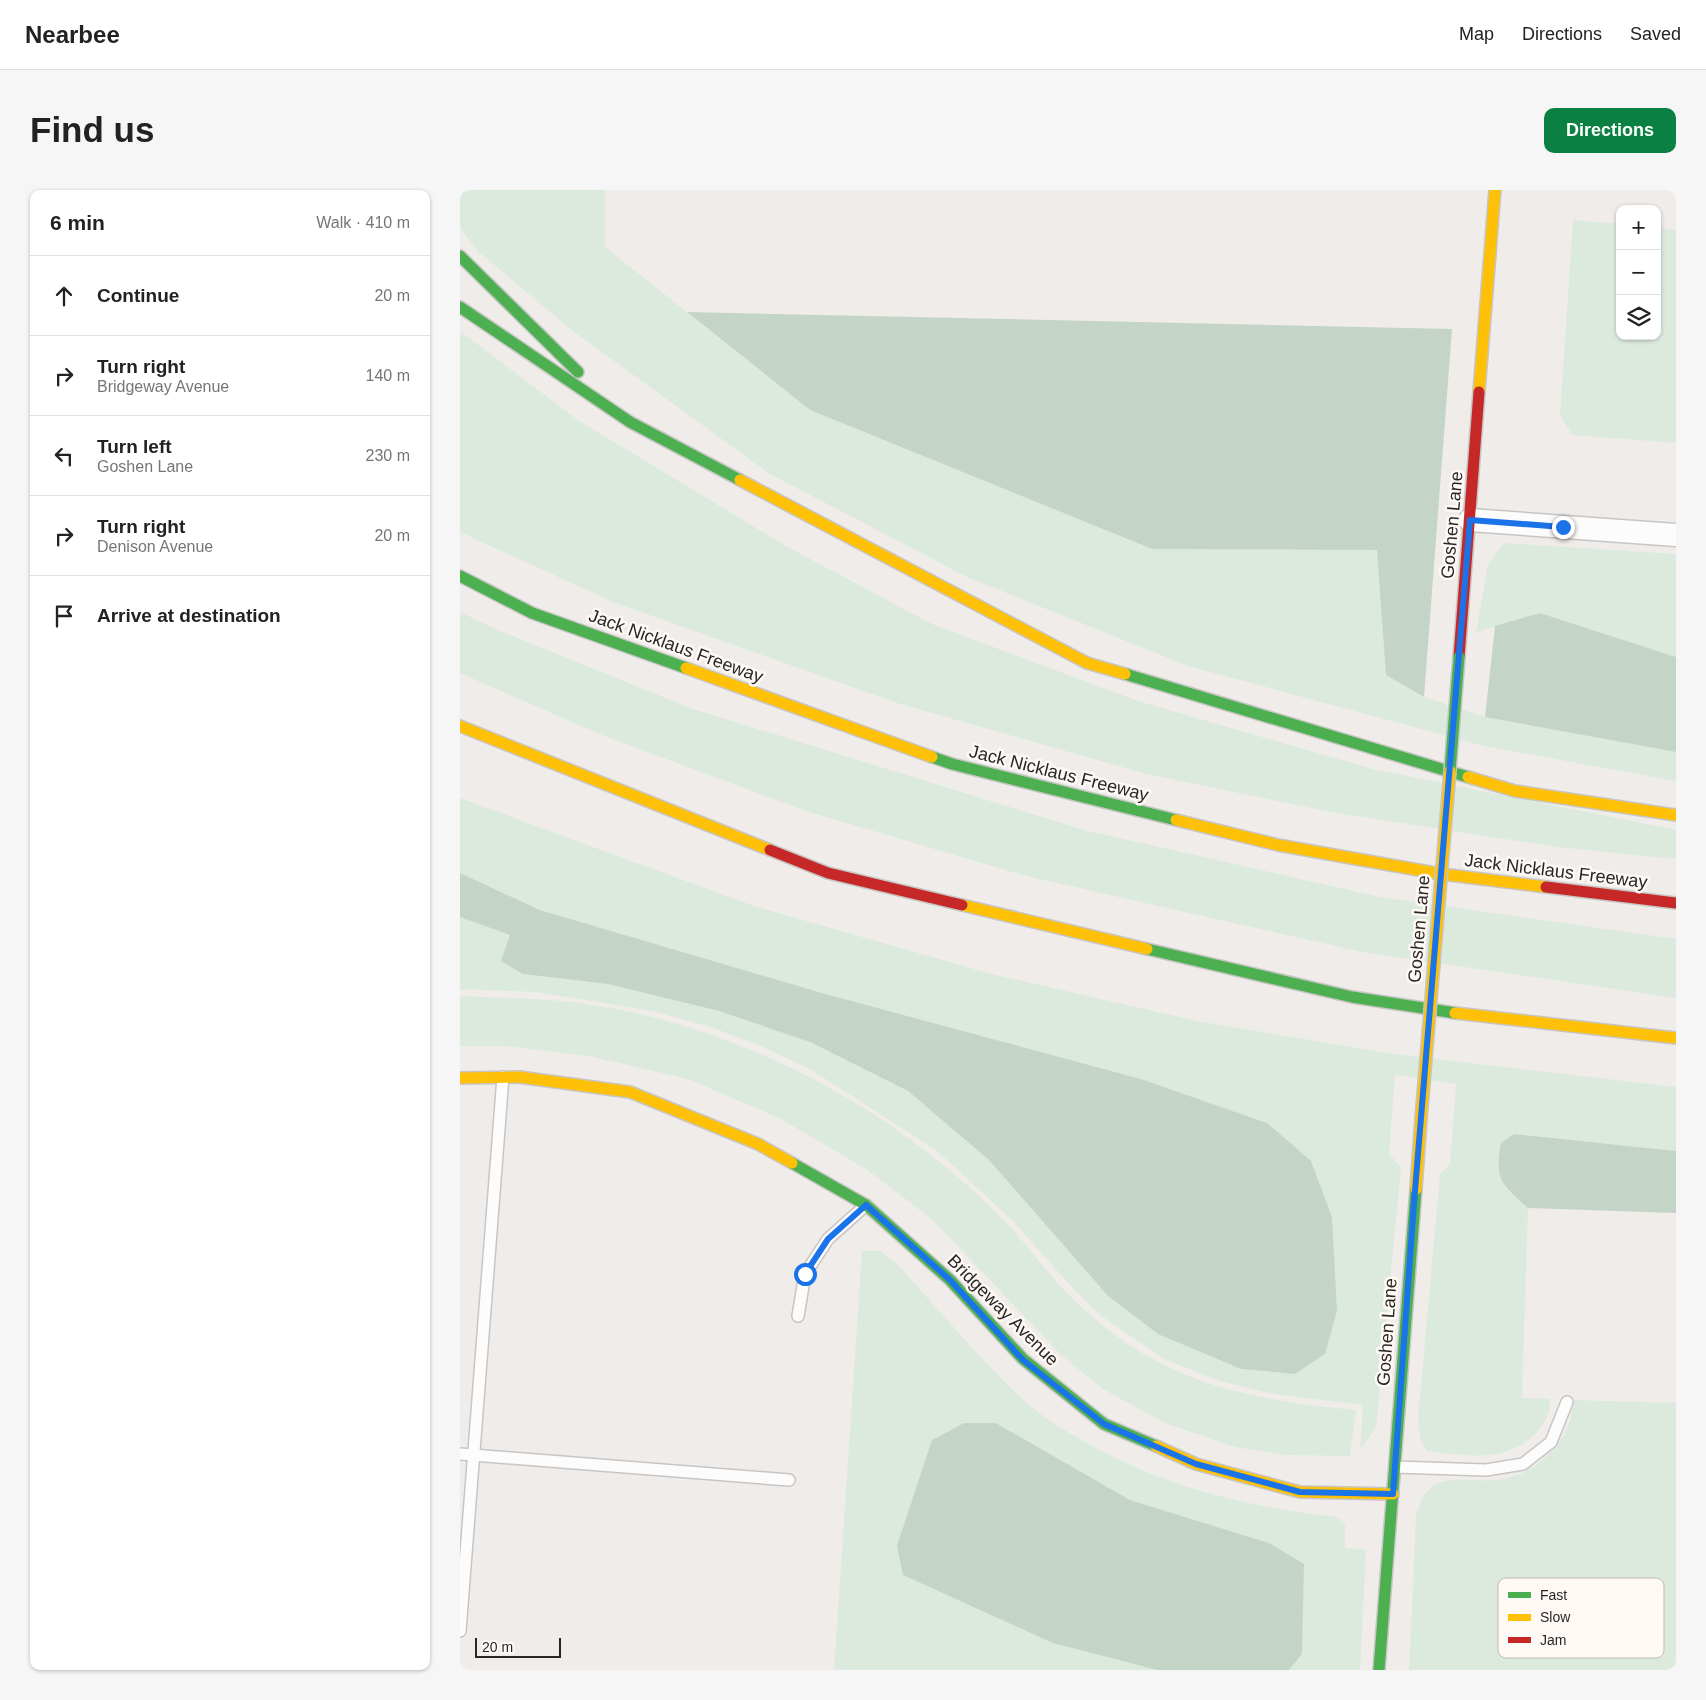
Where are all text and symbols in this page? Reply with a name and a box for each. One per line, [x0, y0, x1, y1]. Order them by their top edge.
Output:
text: Nearbee [25, 21, 120, 48]
text: Map [1459, 24, 1494, 44]
text: Directions [1522, 24, 1602, 44]
text: Saved [1630, 24, 1681, 44]
button: Directions [1544, 108, 1676, 153]
text: Find us [30, 110, 154, 149]
map controls [1616, 205, 1661, 340]
button: + [1616, 205, 1661, 250]
text: 6 min [50, 211, 105, 234]
text: Walk · 410 m [316, 214, 410, 231]
button: − [1616, 250, 1661, 295]
icon: ahead [50, 282, 78, 310]
text: Continue [97, 285, 179, 306]
text: 20 m [374, 287, 410, 304]
button: layers [1616, 295, 1661, 340]
text: Turn right [97, 356, 185, 377]
icon: right [50, 362, 78, 390]
text: 140 m [366, 367, 410, 384]
text: Bridgeway Avenue [97, 378, 229, 395]
text: Turn left [97, 436, 172, 457]
icon: left [50, 442, 78, 470]
text: 230 m [366, 447, 410, 464]
text: Goshen Lane [97, 458, 193, 475]
street label: Goshen Lane [1437, 470, 1467, 580]
text: Turn right [97, 516, 185, 537]
route end [1552, 516, 1575, 539]
icon: right [50, 522, 78, 550]
text: 20 m [374, 527, 410, 544]
text: Denison Avenue [97, 538, 213, 555]
icon: arrive [50, 602, 78, 630]
text: Arrive at destination [97, 605, 281, 626]
street label: Jack Nicklaus Freeway [586, 605, 766, 687]
street label: Jack Nicklaus Freeway [967, 741, 1151, 805]
street label: Jack Nicklaus Freeway [1463, 850, 1649, 892]
street label: Goshen Lane [1404, 874, 1434, 984]
street label: Bridgeway Avenue [943, 1250, 1063, 1370]
route start [794, 1263, 817, 1286]
street label: Goshen Lane [1373, 1277, 1401, 1387]
legend [1498, 1578, 1664, 1658]
text: Fast [1540, 1587, 1567, 1603]
text: Slow [1540, 1609, 1571, 1625]
text: Jam [1540, 1632, 1566, 1648]
scale bar [475, 1635, 561, 1658]
text: 20 m [482, 1639, 513, 1655]

